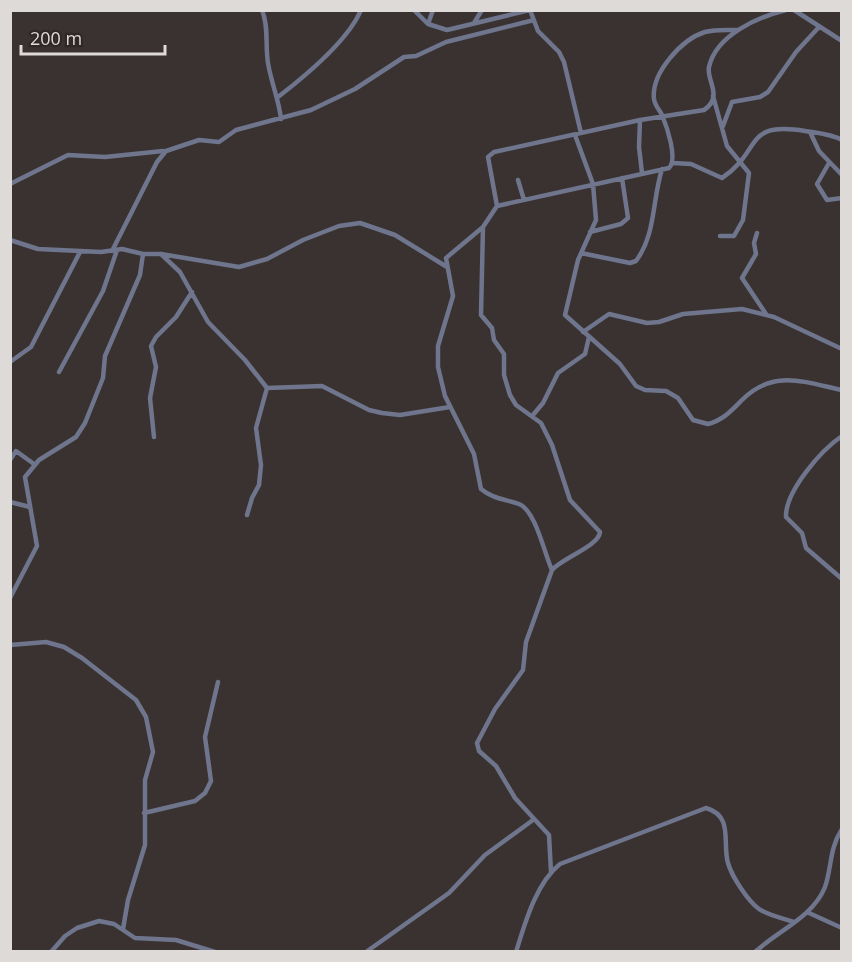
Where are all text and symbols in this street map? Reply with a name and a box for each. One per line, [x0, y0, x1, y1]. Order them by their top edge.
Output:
scale bar [21, 18, 165, 56]
text: 200 m [30, 26, 82, 50]

